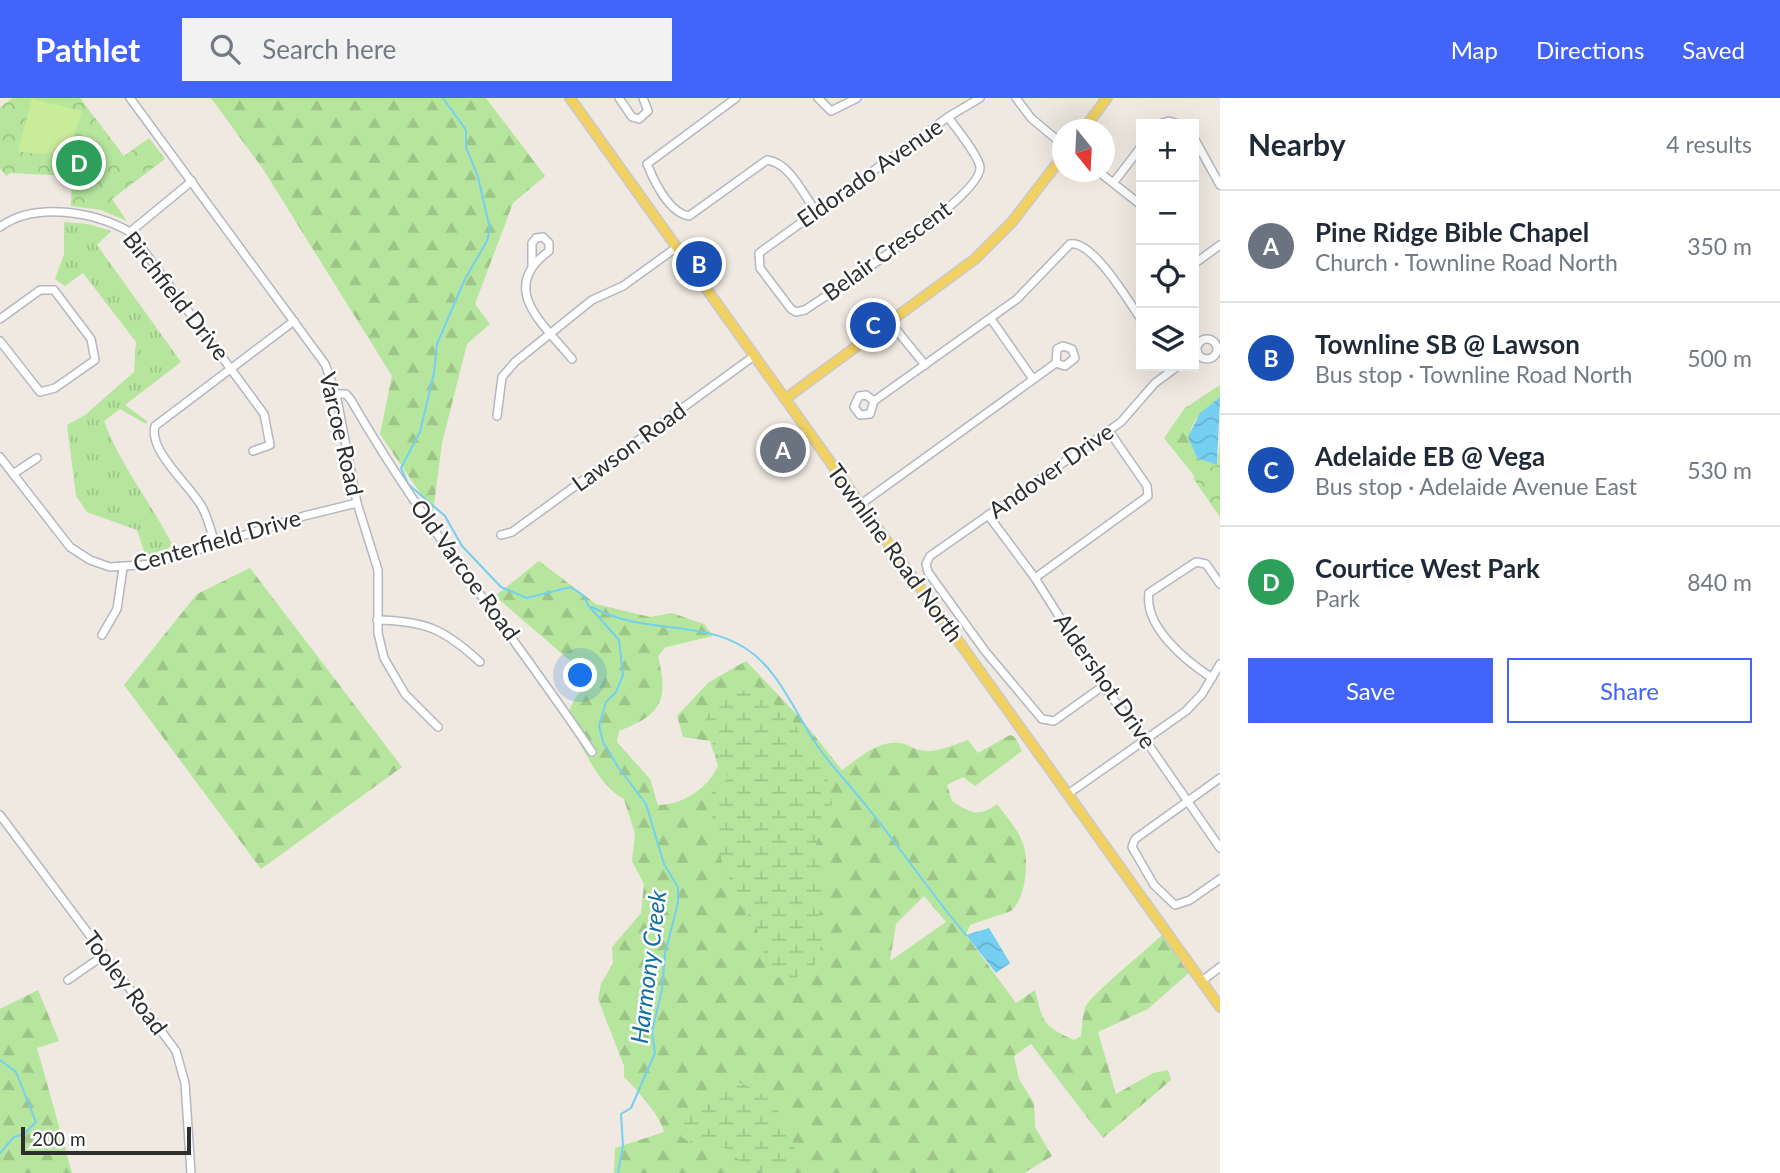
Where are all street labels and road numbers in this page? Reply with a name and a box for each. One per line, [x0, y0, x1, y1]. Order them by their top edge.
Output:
street label: Eldorado Avenue [791, 112, 948, 233]
street label: Belair Crescent [817, 194, 957, 306]
street label: Birchfield Drive [118, 225, 236, 365]
street label: Varcoe Road [314, 369, 370, 498]
street label: Lawson Road [566, 396, 691, 497]
street label: Andover Drive [982, 417, 1118, 524]
street label: Townline Road North [822, 458, 970, 647]
street label: Old Varcoe Road [405, 493, 526, 645]
street label: Centerfield Drive [130, 503, 304, 577]
street label: Aldershot Drive [1049, 607, 1163, 754]
street label: Tooley Road [78, 925, 174, 1040]

